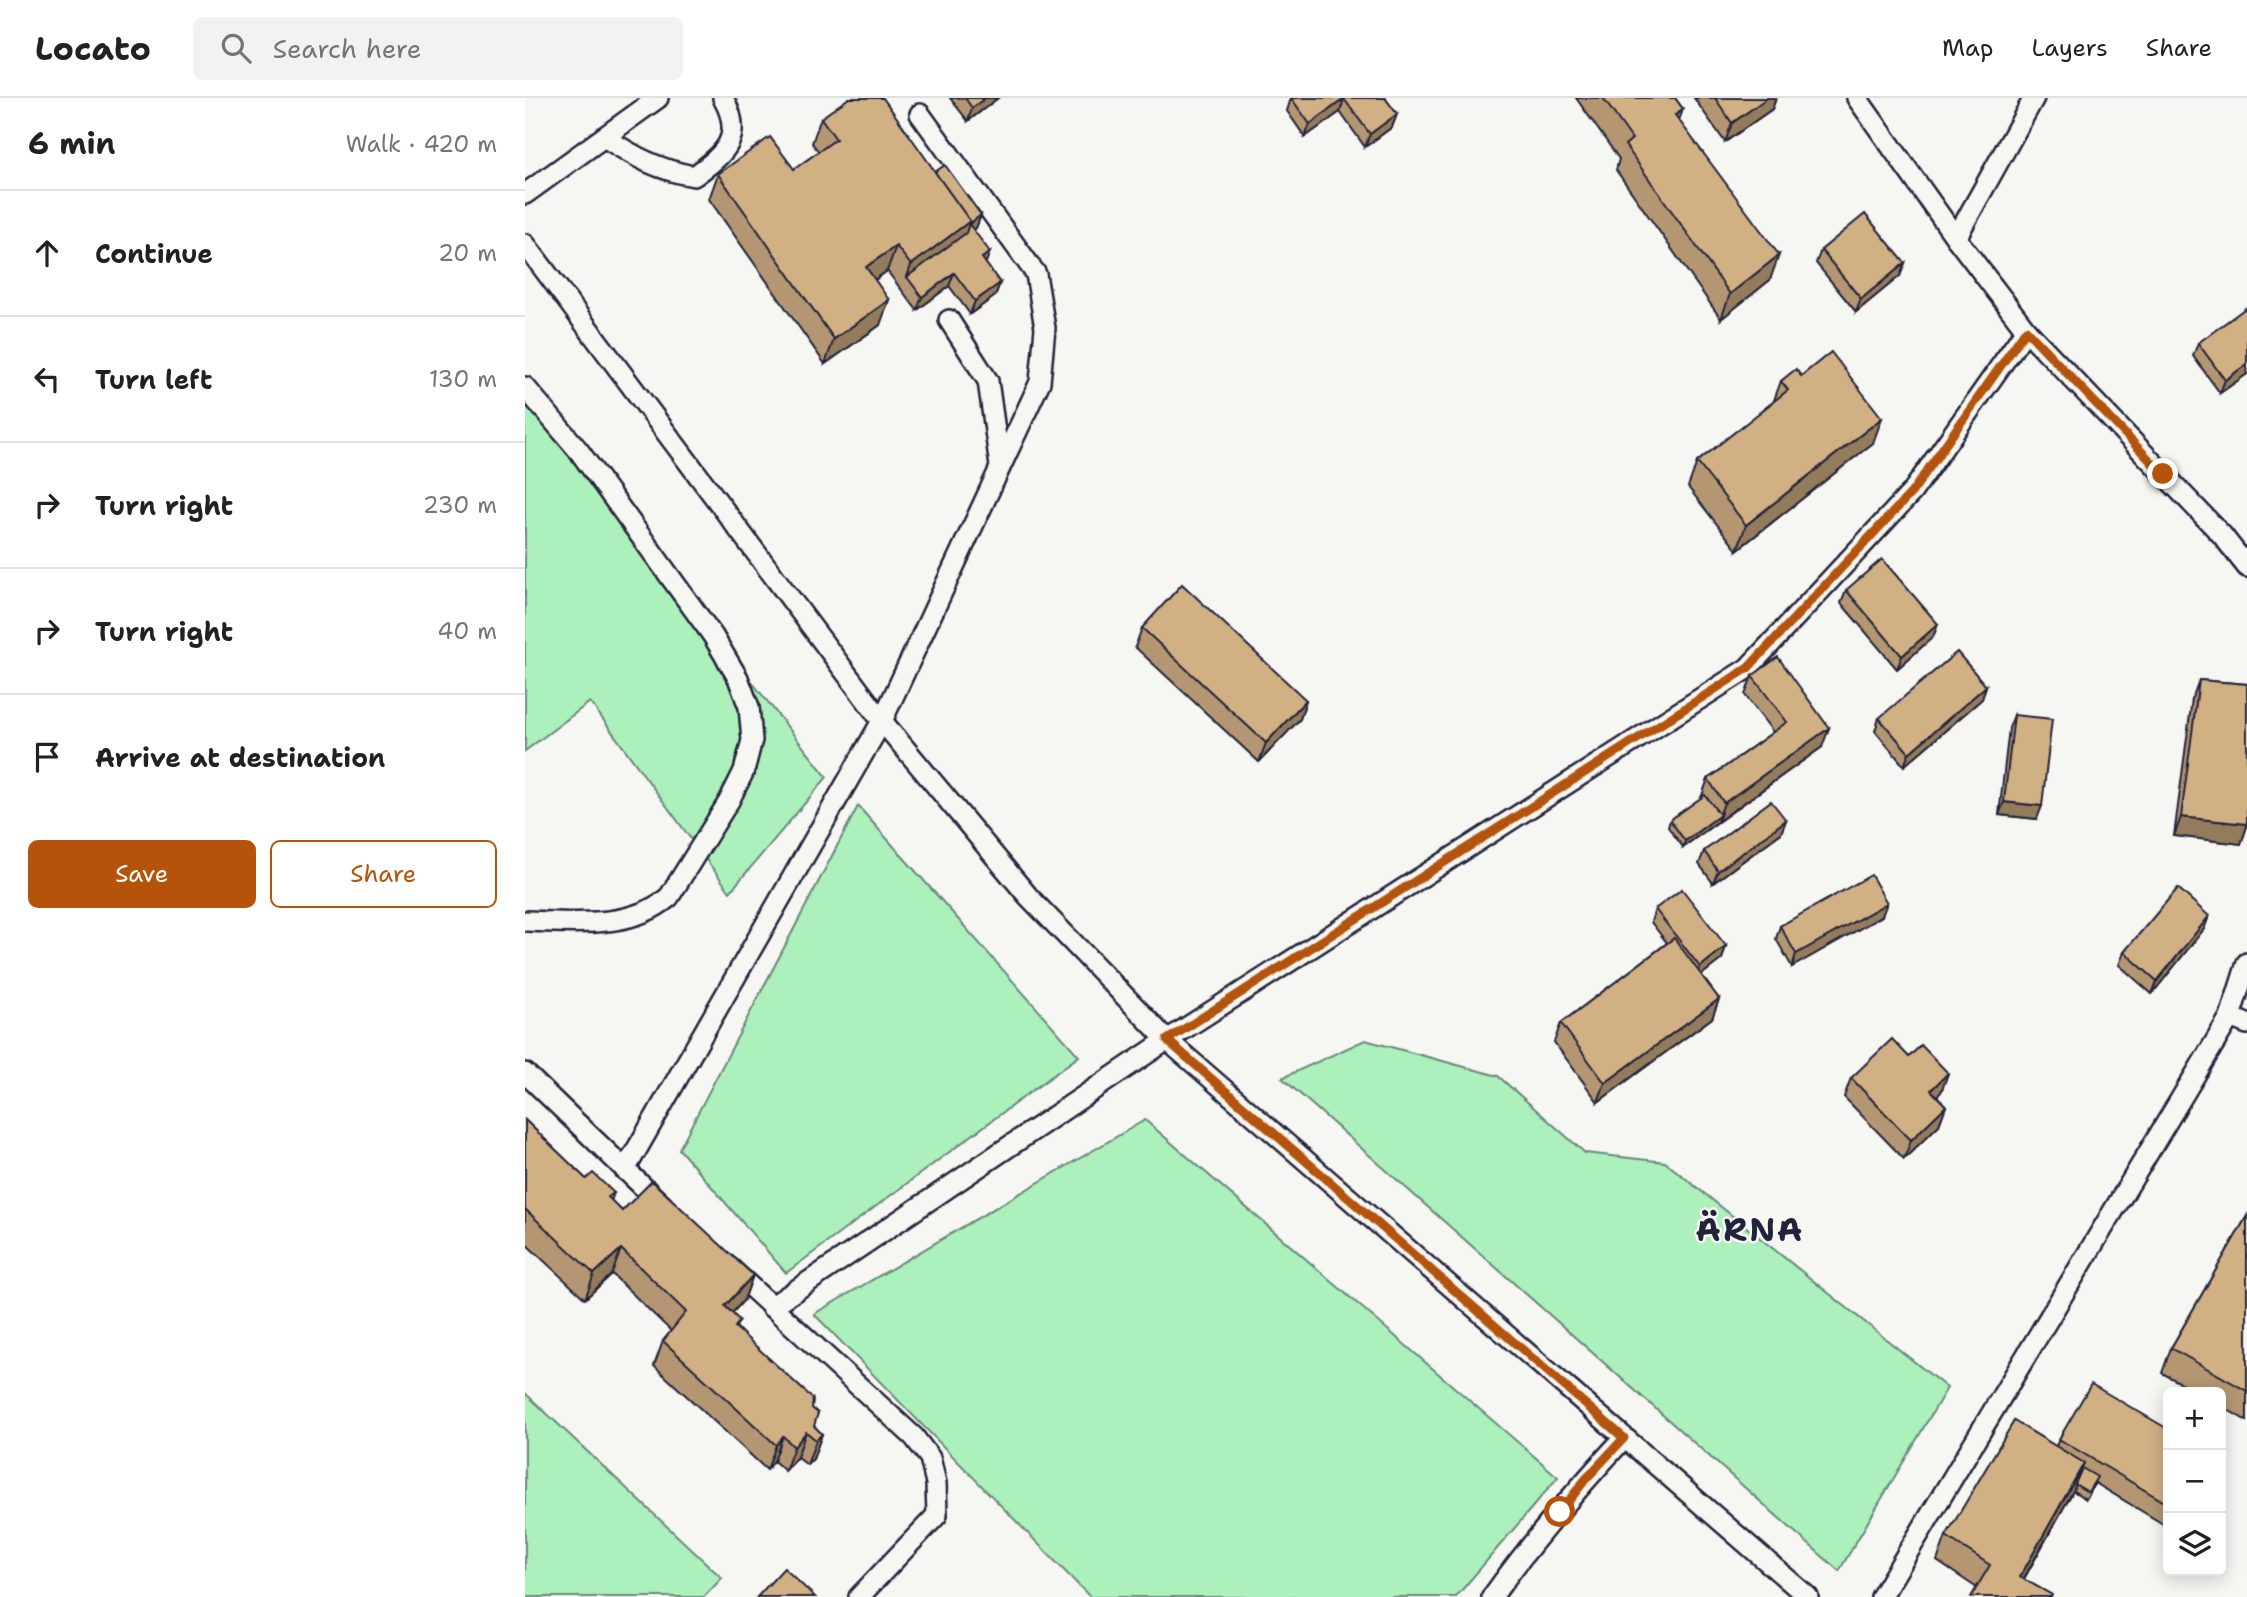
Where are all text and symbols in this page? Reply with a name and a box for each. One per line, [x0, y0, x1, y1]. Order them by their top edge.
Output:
search box [193, 17, 683, 80]
text: Locato [35, 26, 151, 71]
icon: search [217, 29, 255, 67]
text: Search here [273, 31, 421, 66]
text: Map [1942, 32, 1993, 64]
text: Layers [2031, 32, 2108, 64]
text: Share [2146, 32, 2212, 64]
text: 6 min [28, 123, 115, 164]
text: Walk · 420 m [346, 129, 497, 159]
icon: ahead [28, 234, 66, 272]
text: Continue [95, 236, 213, 271]
text: 20 m [438, 238, 497, 268]
icon: left [28, 360, 66, 398]
text: Turn left [95, 362, 212, 397]
text: 130 m [429, 364, 497, 394]
route end [2147, 458, 2178, 489]
icon: right [28, 486, 66, 524]
text: Turn right [95, 488, 233, 523]
text: 230 m [423, 490, 497, 520]
icon: right [28, 612, 66, 650]
text: Turn right [95, 614, 233, 649]
text: 40 m [437, 616, 497, 646]
icon: arrive [28, 738, 66, 776]
text: Arrive at destination [95, 740, 385, 775]
button: Save [28, 840, 256, 908]
button: Share [270, 840, 497, 908]
district label: ÄRNA [1696, 1207, 1804, 1252]
map controls [2163, 1387, 2226, 1576]
button: + [2163, 1387, 2226, 1450]
button: − [2163, 1450, 2226, 1513]
route start [1544, 1496, 1575, 1527]
button: layers [2163, 1513, 2226, 1576]

